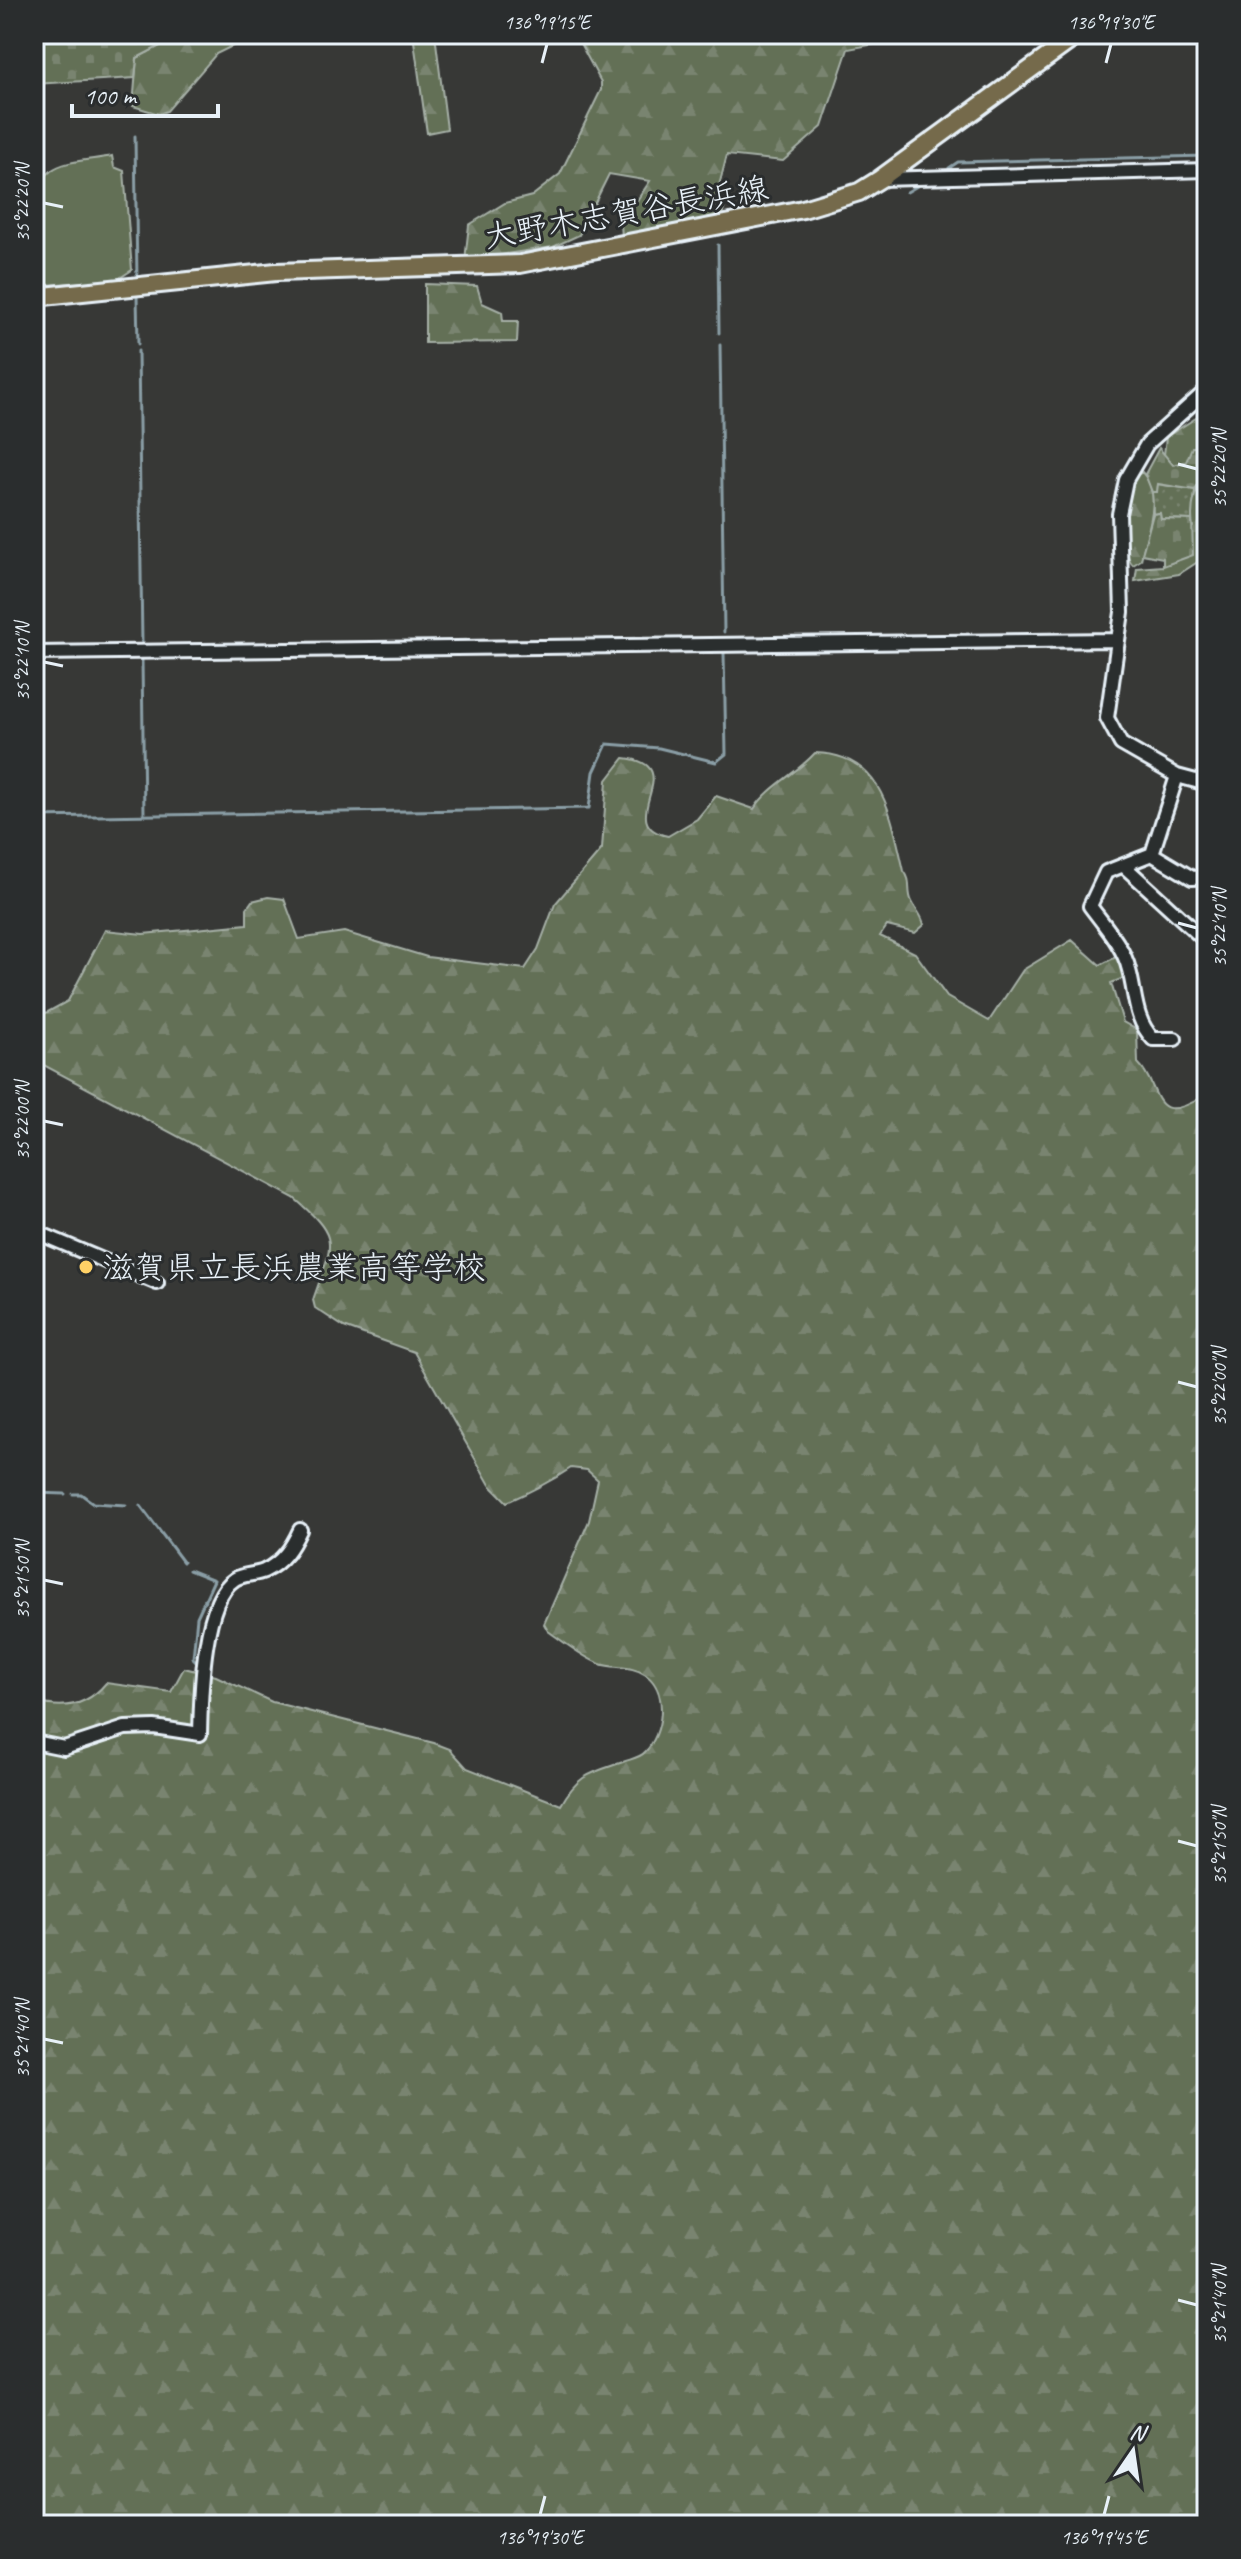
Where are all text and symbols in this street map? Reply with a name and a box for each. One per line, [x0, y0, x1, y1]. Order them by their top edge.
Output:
text: 136°19'15"E [504, 10, 593, 35]
text: 136°19'30"E [1068, 10, 1157, 35]
scale bar [72, 68, 218, 118]
text: 100 m [84, 81, 138, 111]
text: 35°22'20"N [10, 161, 35, 242]
street label: 大野木志賀谷長浜線 [481, 167, 771, 258]
text: 35°22'20"N [1207, 427, 1232, 508]
text: 35°22'10"N [10, 620, 35, 701]
text: 35°22'10"N [1207, 886, 1232, 967]
text: 35°22'00"N [10, 1079, 35, 1160]
place label: 滋賀県立長浜農業高等学校 [102, 1247, 486, 1288]
marker: 滋賀県立長浜農業高等学校 [77, 1258, 95, 1276]
text: 35°22'00"N [1207, 1345, 1232, 1426]
text: 35°21'50"N [10, 1538, 35, 1619]
text: 35°21'50"N [1207, 1804, 1232, 1885]
text: 35°21'40"N [10, 1997, 35, 2078]
text: 35°21'40"N [1207, 2263, 1232, 2344]
north arrow [1093, 2411, 1173, 2491]
text: N [1127, 2417, 1150, 2448]
text: 136°19'30"E [497, 2525, 586, 2550]
text: 136°19'45"E [1061, 2525, 1150, 2550]

